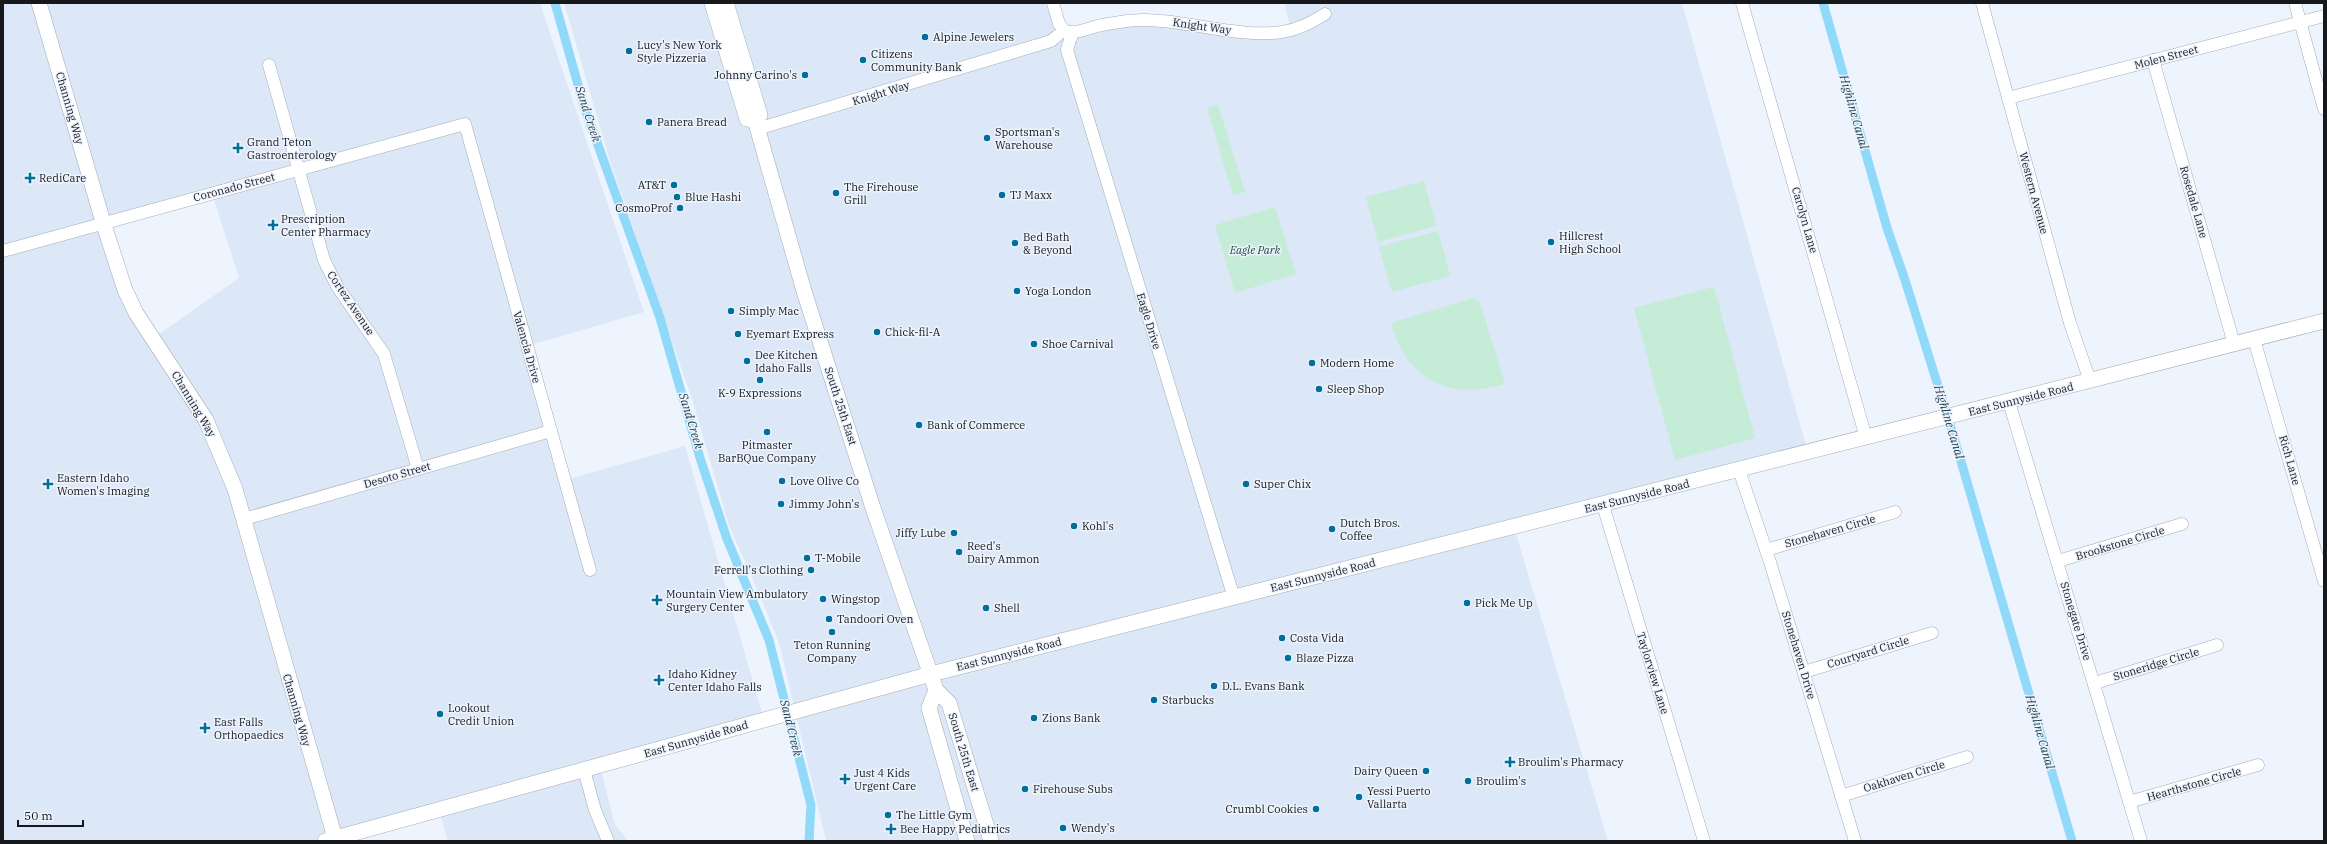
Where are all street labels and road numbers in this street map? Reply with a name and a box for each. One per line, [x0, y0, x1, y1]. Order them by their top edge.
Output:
street label: Knight Way [1172, 15, 1232, 37]
street label: Molen Street [2133, 42, 2200, 72]
street label: Channing Way [53, 70, 87, 146]
street label: Knight Way [851, 78, 911, 108]
street label: Western Avenue [2016, 150, 2052, 236]
street label: Rosedale Lane [2177, 164, 2211, 240]
street label: Coronado Street [192, 169, 276, 205]
street label: Carolyn Lane [1789, 185, 1821, 255]
street label: Cortez Avenue [324, 268, 378, 338]
street label: Eagle Drive [1134, 291, 1164, 351]
street label: Valencia Drive [510, 309, 544, 385]
street label: South 25th East [822, 365, 860, 447]
street label: Channing Way [169, 368, 219, 440]
street label: East Sunnyside Road [1967, 379, 2075, 419]
street label: Rich Lane [2276, 433, 2304, 487]
street label: Desoto Street [362, 459, 432, 491]
street label: East Sunnyside Road [1583, 476, 1691, 516]
street label: Stonehaven Circle [1783, 511, 1877, 551]
street label: Brookstone Circle [2074, 523, 2166, 563]
street label: East Sunnyside Road [1269, 555, 1377, 595]
street label: Stonegate Drive [2057, 580, 2095, 662]
street label: Stonehaven Drive [1779, 609, 1819, 701]
street label: Taylorview Lane [1634, 630, 1672, 716]
street label: Courtyard Circle [1825, 633, 1911, 671]
street label: East Sunnyside Road [955, 634, 1063, 674]
street label: Stoneridge Circle [2111, 644, 2201, 684]
street label: Channing Way [280, 672, 314, 748]
street label: South 25th East [945, 711, 983, 793]
street label: East Sunnyside Road [642, 717, 750, 761]
street label: Oakhaven Circle [1861, 757, 1947, 795]
street label: Hearthstone Circle [2145, 764, 2243, 804]

